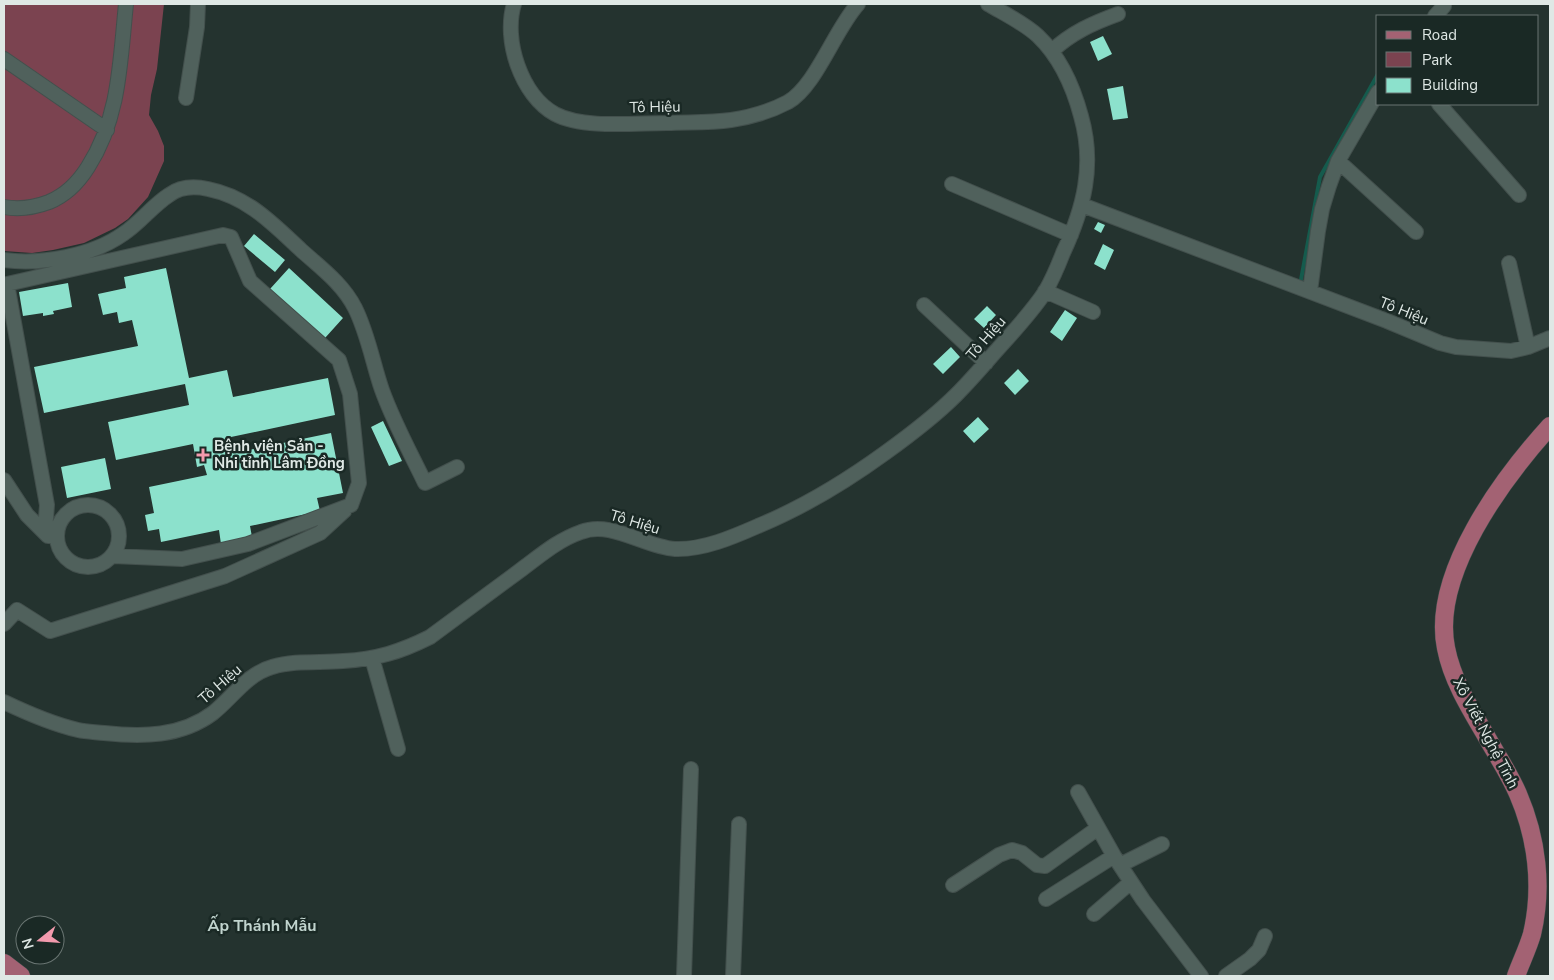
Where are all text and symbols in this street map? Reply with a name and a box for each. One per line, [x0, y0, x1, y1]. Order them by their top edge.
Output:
legend [1376, 15, 1539, 105]
text: Road [1422, 25, 1457, 45]
text: Park [1422, 50, 1452, 70]
text: Building [1422, 75, 1478, 95]
street label: Tô Hiệu [629, 97, 681, 117]
street label: Tô Hiệu [1376, 292, 1432, 330]
street label: Tô Hiệu [962, 312, 1010, 364]
place label: Bệnh viện Sản - Nhi tỉnh Lâm Đồng [214, 436, 345, 473]
marker: Bệnh viện Sản - Nhi tỉnh Lâm Đồng [196, 448, 210, 462]
street label: Tô Hiệu [608, 505, 662, 539]
street label: Tô Hiệu [194, 660, 246, 708]
street label: Xô Viết Nghệ Tĩnh [1448, 674, 1524, 792]
district label: Ấp Thánh Mẫu [208, 914, 316, 937]
north arrow [15, 915, 65, 965]
text: N [17, 936, 39, 951]

